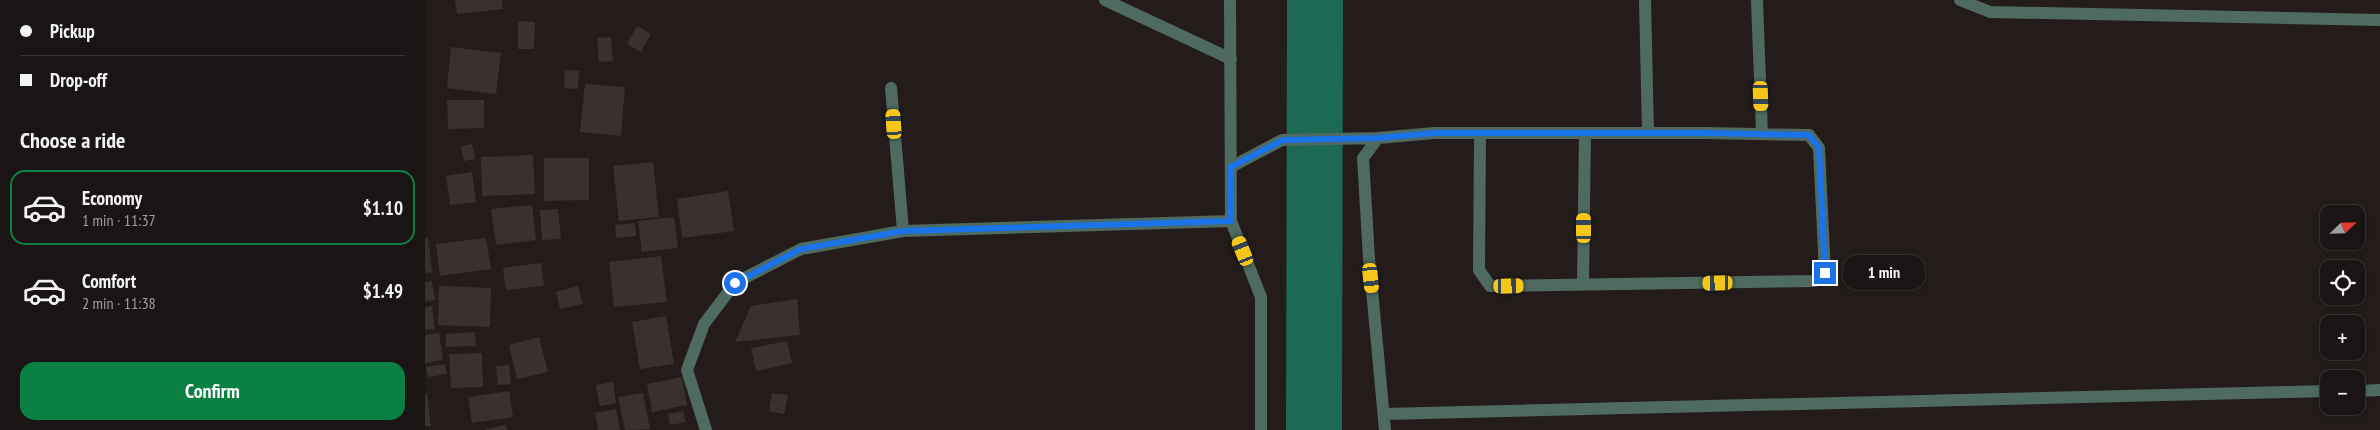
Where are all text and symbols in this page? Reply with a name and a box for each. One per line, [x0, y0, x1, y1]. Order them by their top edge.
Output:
text: Pickup [50, 19, 95, 43]
text: Drop-off [50, 68, 107, 92]
car [1752, 81, 1769, 111]
car [885, 109, 902, 139]
text: Choose a ride [20, 126, 125, 154]
icon: car [22, 185, 67, 230]
text: Economy [82, 186, 142, 210]
text: $1.10 [363, 196, 403, 220]
north arrow [2320, 205, 2365, 250]
map controls [2320, 205, 2365, 415]
text: 1 min · 11:37 [82, 210, 156, 230]
car [1576, 213, 1591, 243]
car [1230, 234, 1255, 268]
callout: 1 min [1843, 256, 1925, 290]
button: locate [2320, 260, 2365, 305]
car [1361, 262, 1380, 294]
route end [1814, 262, 1836, 284]
text: 1 min [1868, 262, 1900, 282]
icon: car [22, 268, 67, 313]
text: Comfort [82, 269, 136, 293]
route start [724, 272, 746, 294]
car [1702, 275, 1733, 291]
car [1493, 278, 1524, 294]
text: $1.49 [363, 279, 403, 303]
text: 2 min · 11:38 [82, 293, 156, 313]
button: + [2320, 315, 2365, 360]
button: Confirm [20, 362, 405, 420]
button: − [2320, 370, 2365, 415]

